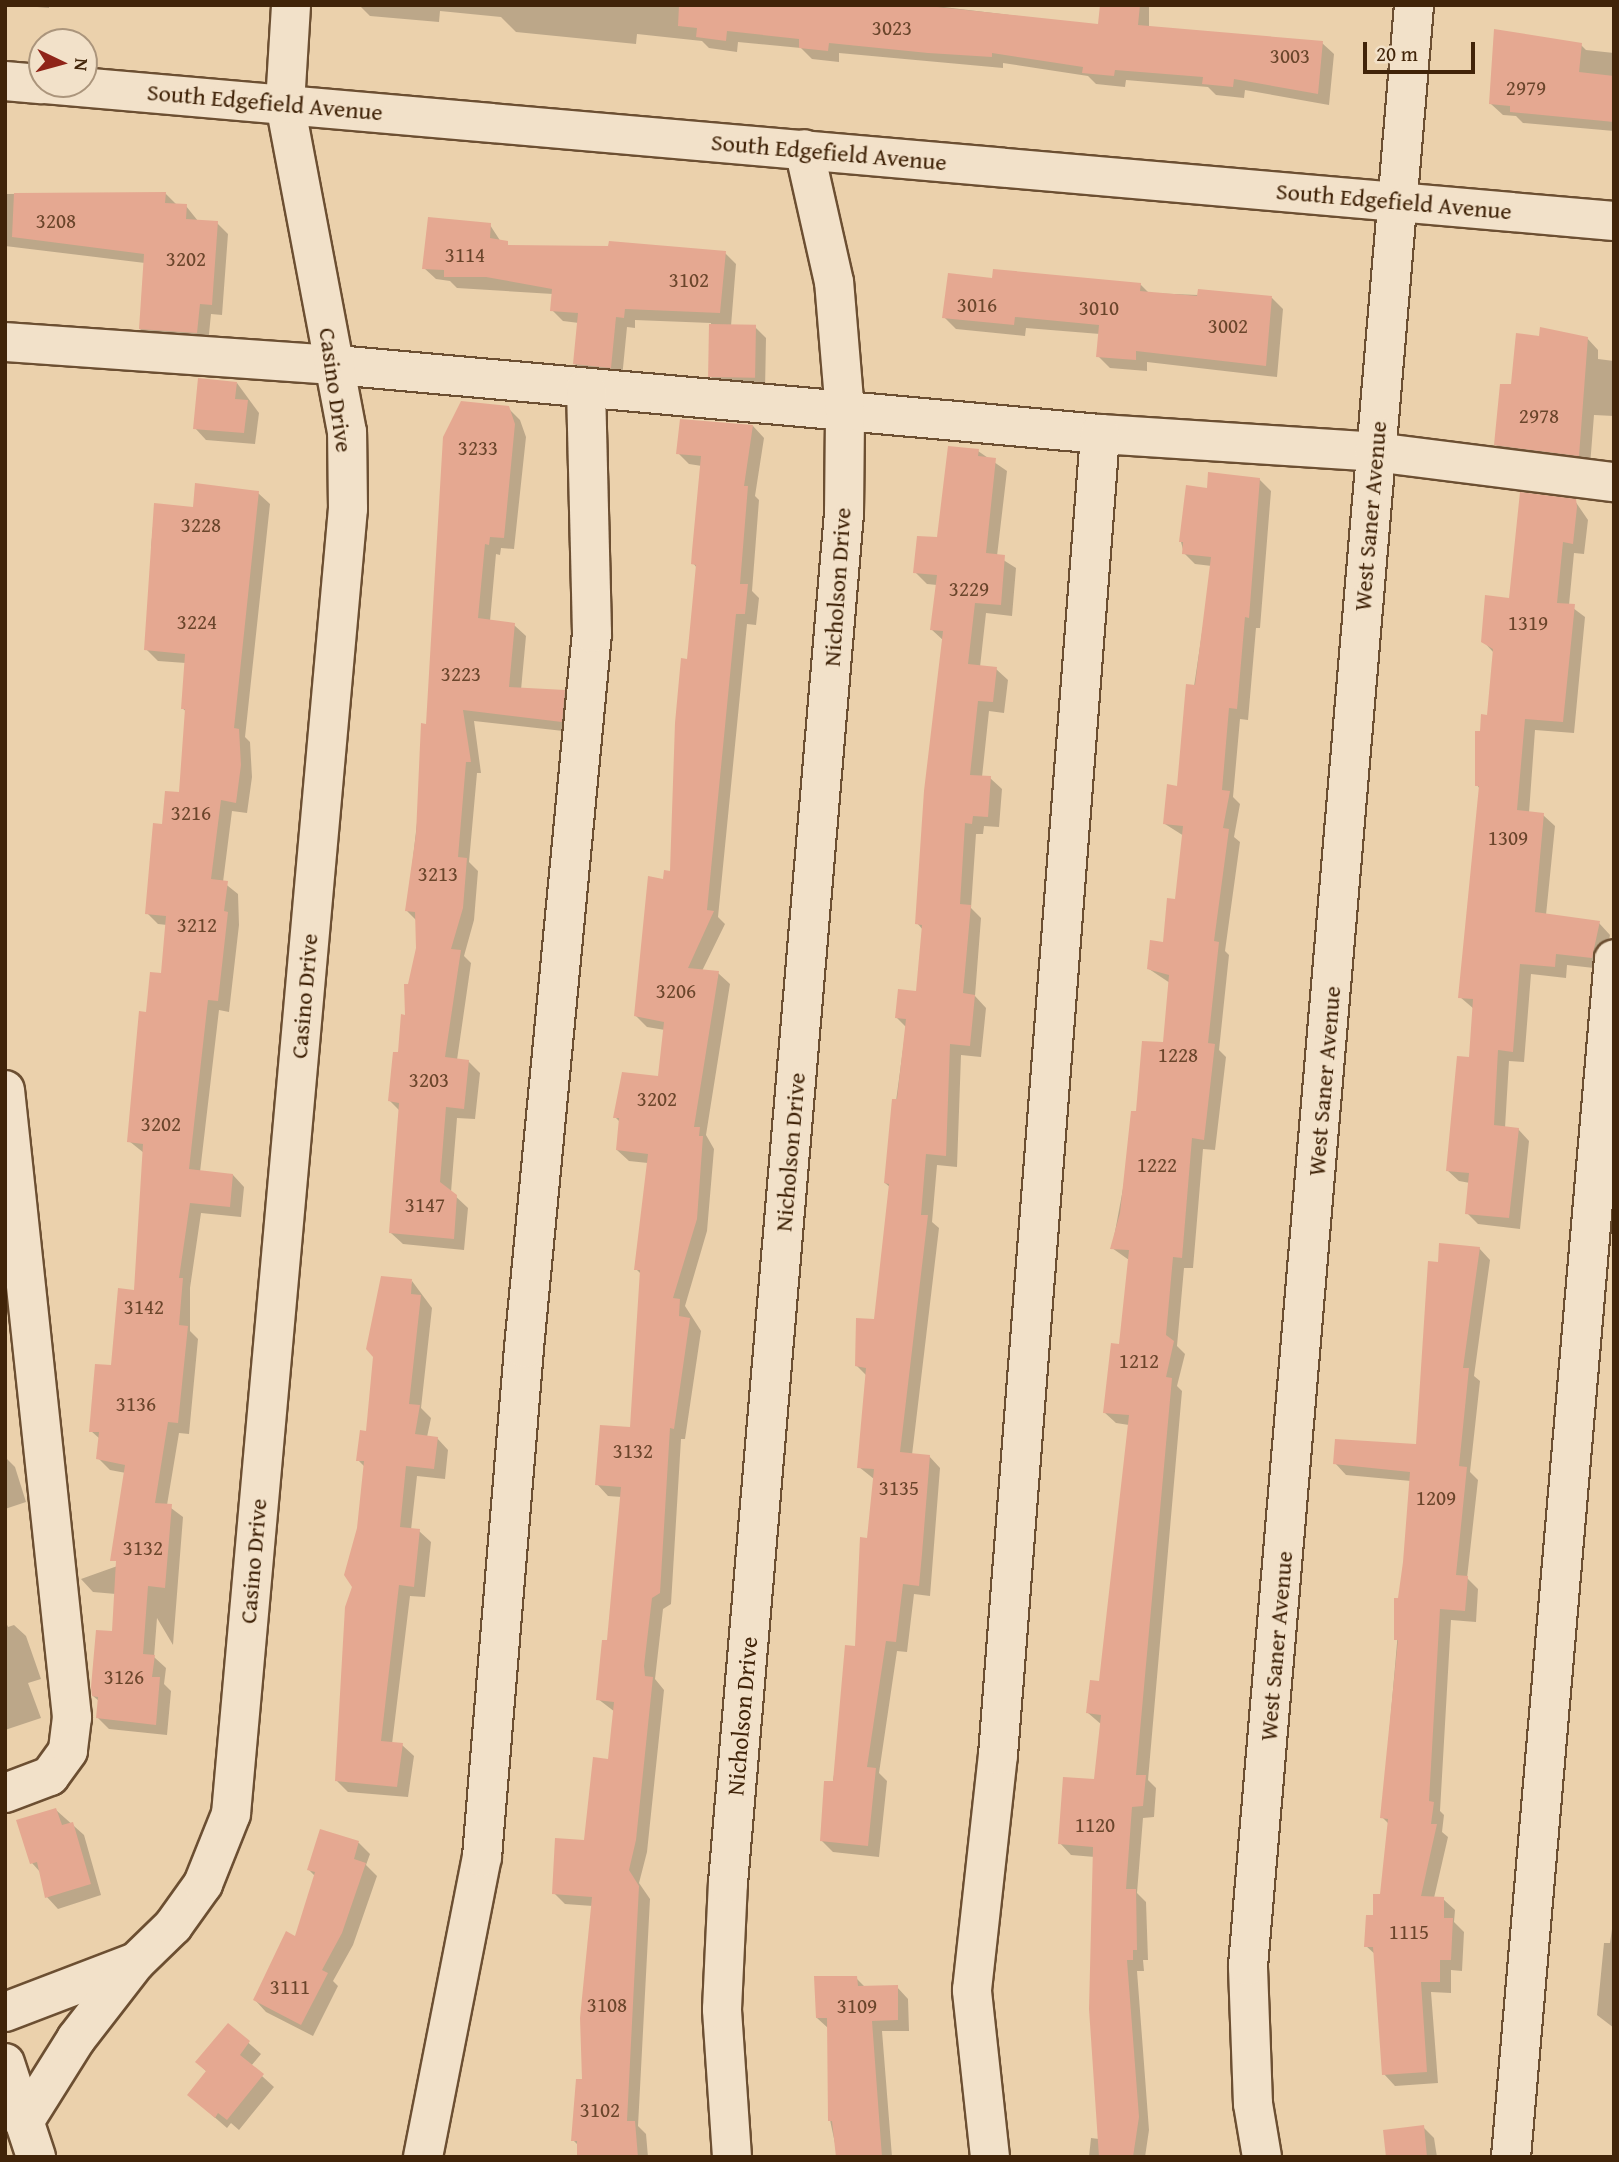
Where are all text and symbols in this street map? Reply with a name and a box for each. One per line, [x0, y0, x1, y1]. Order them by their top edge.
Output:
house number: 3023 [872, 15, 912, 41]
north arrow [28, 28, 98, 98]
scale bar [1367, 28, 1479, 72]
text: 20 m [1376, 38, 1418, 69]
house number: 3003 [1270, 43, 1310, 69]
text: N [67, 57, 96, 72]
house number: 2979 [1506, 75, 1546, 101]
street label: South Edgefield Avenue [146, 77, 384, 127]
street label: South Edgefield Avenue [710, 127, 948, 177]
street label: South Edgefield Avenue [1275, 176, 1513, 226]
house number: 3208 [36, 208, 76, 234]
house number: 3114 [445, 242, 485, 268]
house number: 3202 [166, 246, 206, 272]
house number: 3102 [669, 267, 709, 293]
house number: 3016 [957, 292, 997, 318]
house number: 3010 [1079, 295, 1119, 321]
house number: 3002 [1208, 313, 1248, 339]
street label: Casino Drive [313, 326, 359, 454]
house number: 2978 [1519, 403, 1559, 429]
street label: West Saner Avenue [1347, 420, 1393, 612]
house number: 3233 [458, 435, 498, 461]
street label: Nicholson Drive [817, 506, 857, 668]
house number: 3228 [181, 512, 221, 538]
house number: 3229 [949, 576, 989, 602]
house number: 3224 [177, 609, 217, 635]
house number: 1319 [1508, 610, 1548, 636]
house number: 3223 [441, 661, 481, 687]
house number: 3216 [171, 800, 211, 826]
house number: 1309 [1488, 825, 1528, 851]
house number: 3213 [418, 861, 458, 887]
house number: 3212 [177, 912, 217, 938]
street label: Casino Drive [284, 932, 324, 1060]
house number: 3206 [656, 978, 696, 1004]
street label: West Saner Avenue [1301, 985, 1347, 1177]
house number: 1228 [1158, 1042, 1198, 1068]
house number: 3203 [409, 1067, 449, 1093]
street label: Nicholson Drive [769, 1071, 811, 1233]
house number: 3202 [637, 1086, 677, 1112]
house number: 3202 [141, 1111, 181, 1137]
house number: 1222 [1137, 1152, 1177, 1178]
house number: 3147 [405, 1192, 445, 1218]
house number: 3142 [124, 1294, 164, 1320]
house number: 1212 [1119, 1348, 1159, 1374]
house number: 3136 [116, 1391, 156, 1417]
house number: 3132 [613, 1438, 653, 1464]
house number: 3135 [879, 1475, 919, 1501]
house number: 1209 [1416, 1485, 1456, 1511]
street label: Casino Drive [233, 1497, 273, 1625]
house number: 3132 [123, 1535, 163, 1561]
street label: West Saner Avenue [1253, 1550, 1299, 1742]
street label: Nicholson Drive [721, 1635, 763, 1797]
house number: 3126 [104, 1664, 144, 1690]
house number: 1120 [1075, 1812, 1115, 1838]
house number: 1115 [1389, 1919, 1429, 1945]
house number: 3111 [270, 1974, 310, 2000]
house number: 3108 [587, 1992, 627, 2018]
house number: 3109 [837, 1993, 877, 2019]
house number: 3102 [580, 2097, 620, 2123]

